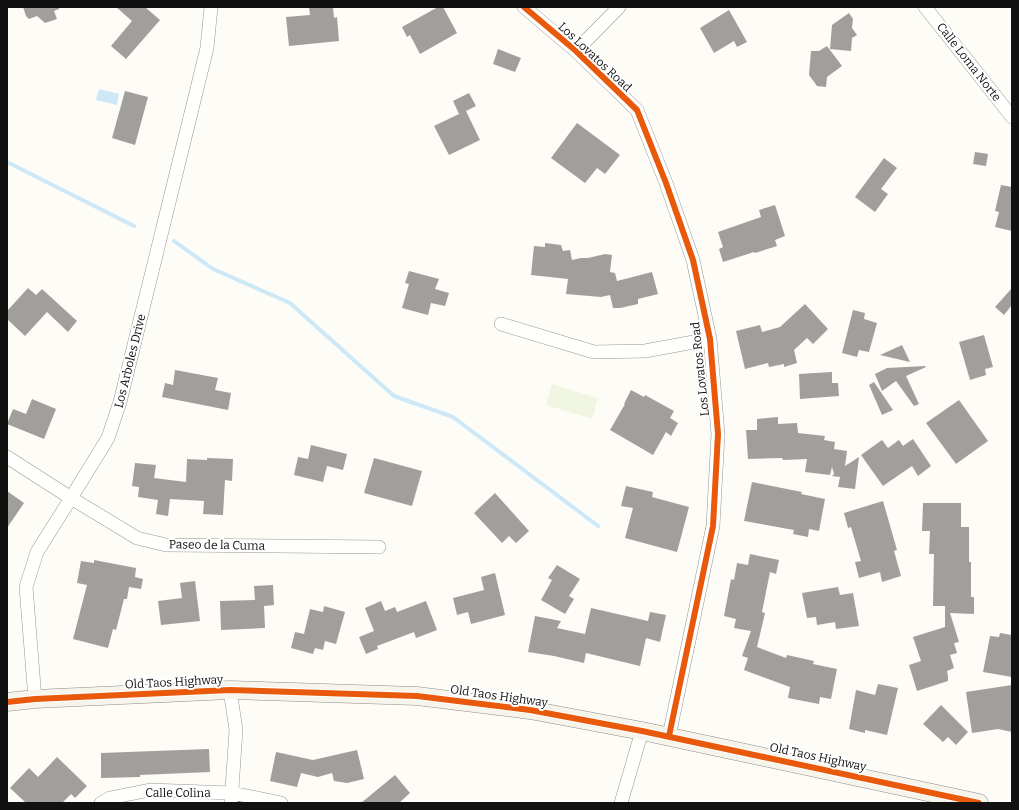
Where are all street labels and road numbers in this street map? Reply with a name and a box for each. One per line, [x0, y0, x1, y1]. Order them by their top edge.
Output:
street label: Los Lovatos Road [556, 20, 634, 94]
street label: Calle Loma Norte [934, 20, 1004, 104]
street label: Los Arboles Drive [112, 313, 148, 409]
street label: Los Lovatos Road [688, 321, 712, 417]
street label: Paseo de la Cuma [169, 537, 266, 553]
street label: Old Taos Highway [124, 672, 224, 692]
street label: Old Taos Highway [449, 682, 549, 710]
street label: Old Taos Highway [768, 740, 868, 774]
street label: Calle Colina [145, 786, 211, 800]

